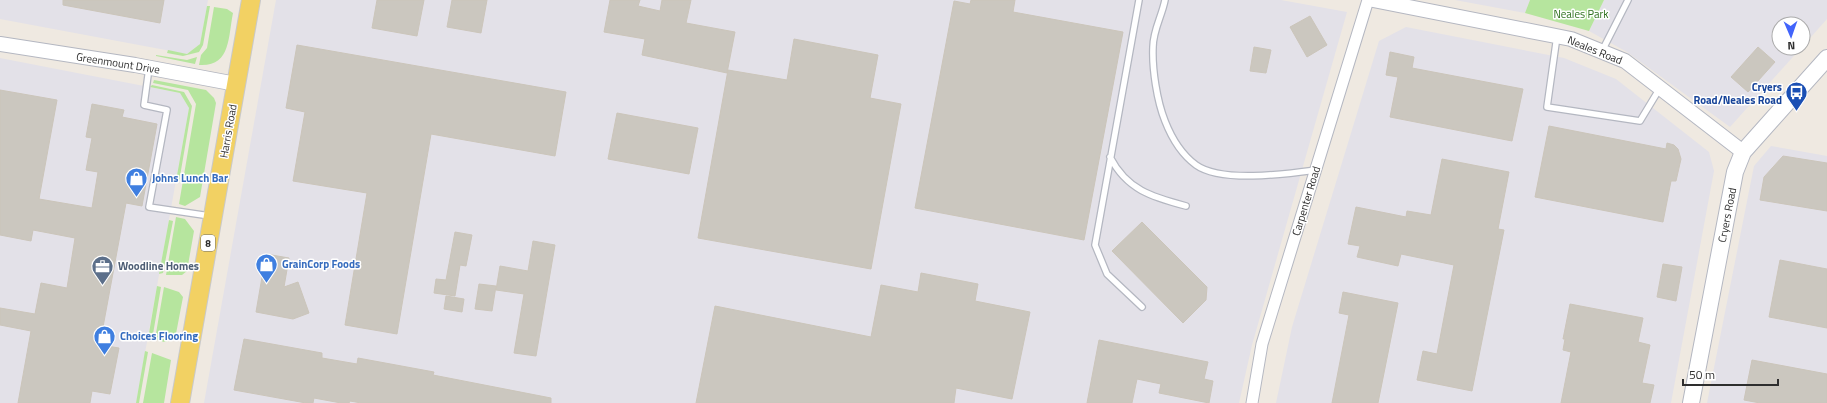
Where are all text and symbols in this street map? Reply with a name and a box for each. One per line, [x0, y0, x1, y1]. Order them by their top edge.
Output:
park label: Neales Park [1553, 6, 1609, 22]
north arrow [1771, 16, 1811, 56]
street label: Neales Road [1565, 32, 1625, 68]
text: N [1787, 38, 1795, 54]
street label: Greenmount Drive [75, 48, 161, 78]
place label: Cryers Road/Neales Road [1693, 79, 1782, 108]
bus stop icon: Cryers Road/Neales Road [1784, 80, 1810, 113]
street label: Harris Road [215, 103, 241, 159]
street label: Carpenter Road [1288, 164, 1324, 238]
shop icon: Johns Lunch Bar [123, 165, 149, 198]
place label: Johns Lunch Bar [152, 170, 228, 186]
street label: Cryers Road [1714, 186, 1740, 244]
road number: 8 [201, 235, 215, 251]
shop icon: GrainCorp Foods [253, 251, 279, 284]
office icon: Woodline Homes [90, 253, 116, 286]
place label: GrainCorp Foods [282, 256, 360, 272]
place label: Woodline Homes [118, 258, 199, 274]
shop icon: Choices Flooring [91, 323, 117, 356]
place label: Choices Flooring [120, 328, 198, 344]
scale bar [1683, 361, 1778, 387]
text: 50 m [1689, 365, 1715, 384]

